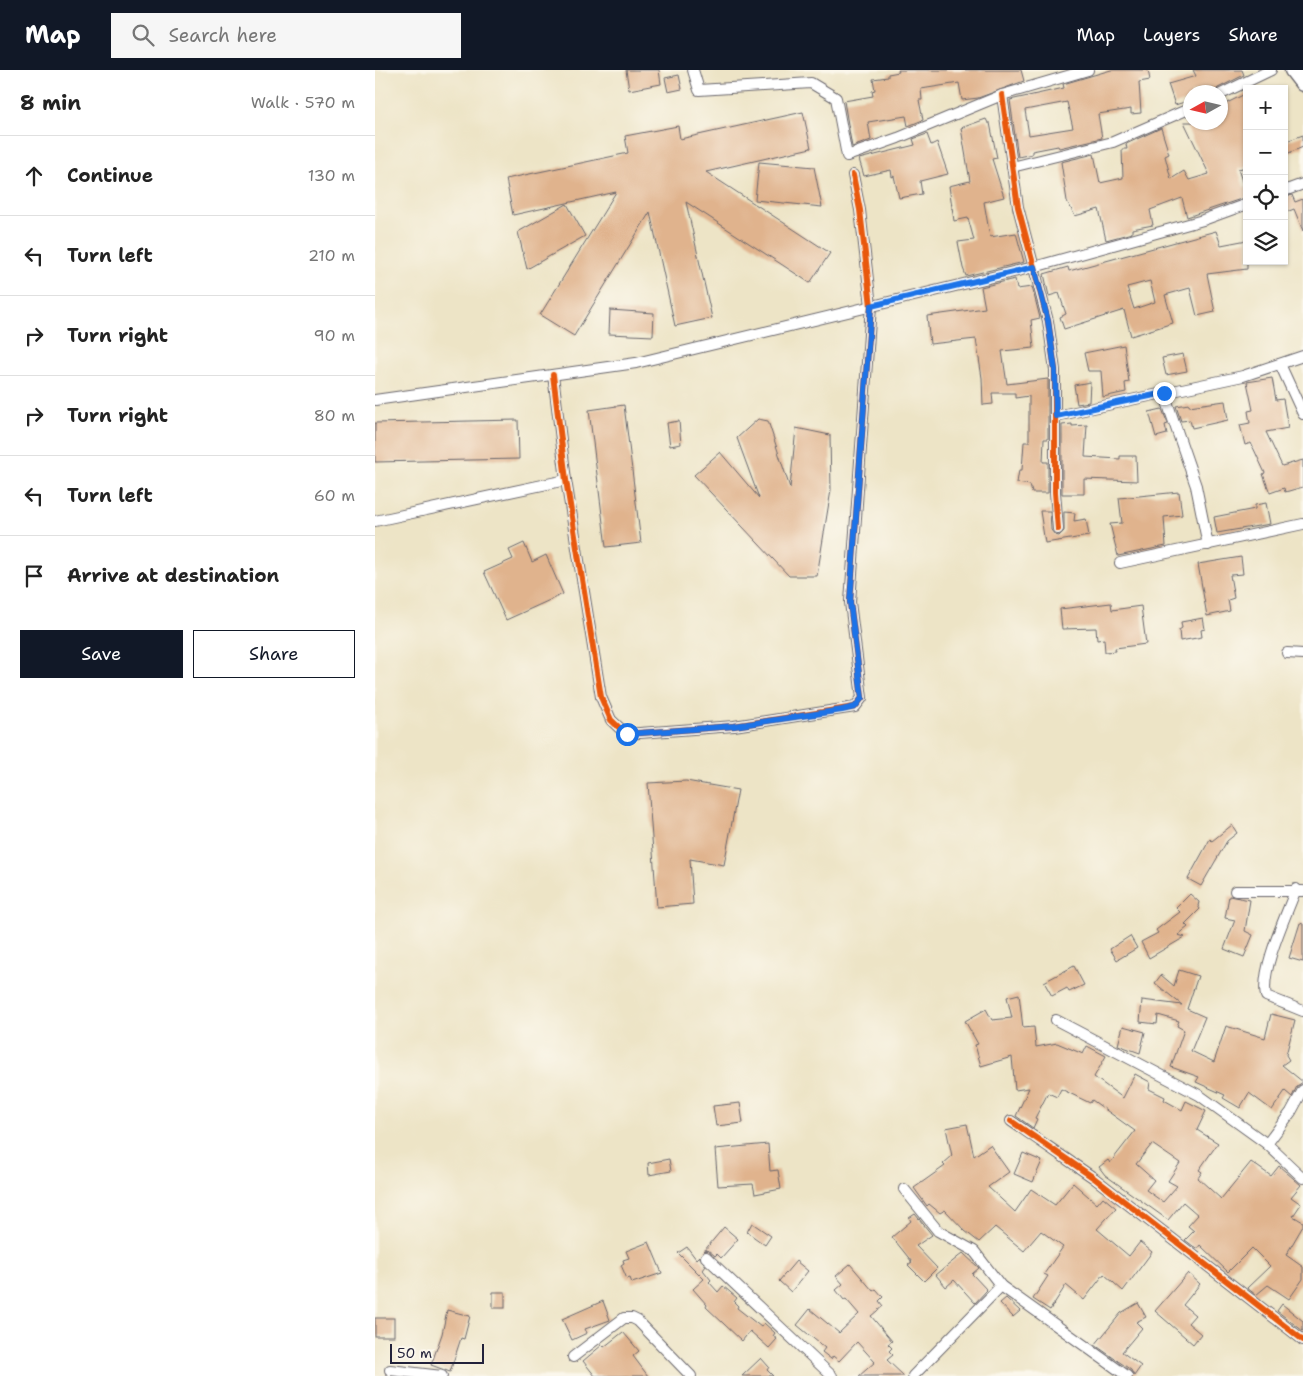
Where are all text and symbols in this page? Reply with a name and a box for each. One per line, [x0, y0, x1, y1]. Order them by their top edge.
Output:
search box [111, 13, 461, 58]
text: Map [25, 19, 81, 51]
icon: search [129, 21, 157, 49]
text: Search here [169, 23, 277, 48]
text: Map [1077, 23, 1115, 47]
text: Layers [1143, 23, 1200, 47]
text: Share [1228, 23, 1278, 47]
north arrow [1183, 85, 1228, 130]
map controls [1243, 85, 1288, 265]
button: + [1243, 85, 1288, 130]
text: 8 min [20, 89, 81, 117]
text: Walk · 570 m [251, 92, 355, 113]
button: − [1243, 130, 1288, 175]
icon: ahead [20, 162, 48, 190]
text: Continue [67, 163, 153, 188]
text: 130 m [308, 165, 355, 186]
button: locate [1243, 175, 1288, 220]
button: layers [1243, 220, 1288, 265]
icon: left [20, 242, 48, 270]
text: Turn left [67, 243, 153, 268]
text: 210 m [308, 245, 355, 266]
icon: right [20, 322, 48, 350]
text: Turn right [67, 323, 168, 348]
text: 90 m [314, 325, 355, 346]
route end [1153, 382, 1176, 405]
icon: right [20, 402, 48, 430]
text: Turn right [67, 403, 168, 428]
text: 80 m [314, 405, 355, 426]
icon: left [20, 482, 48, 510]
text: Turn left [67, 483, 153, 508]
text: 60 m [314, 485, 355, 506]
icon: arrive [20, 562, 48, 590]
text: Arrive at destination [67, 563, 279, 588]
button: Save [20, 630, 183, 678]
button: Share [193, 630, 355, 678]
route start [616, 723, 639, 746]
scale bar [390, 1341, 484, 1364]
text: 50 m [397, 1344, 432, 1362]

